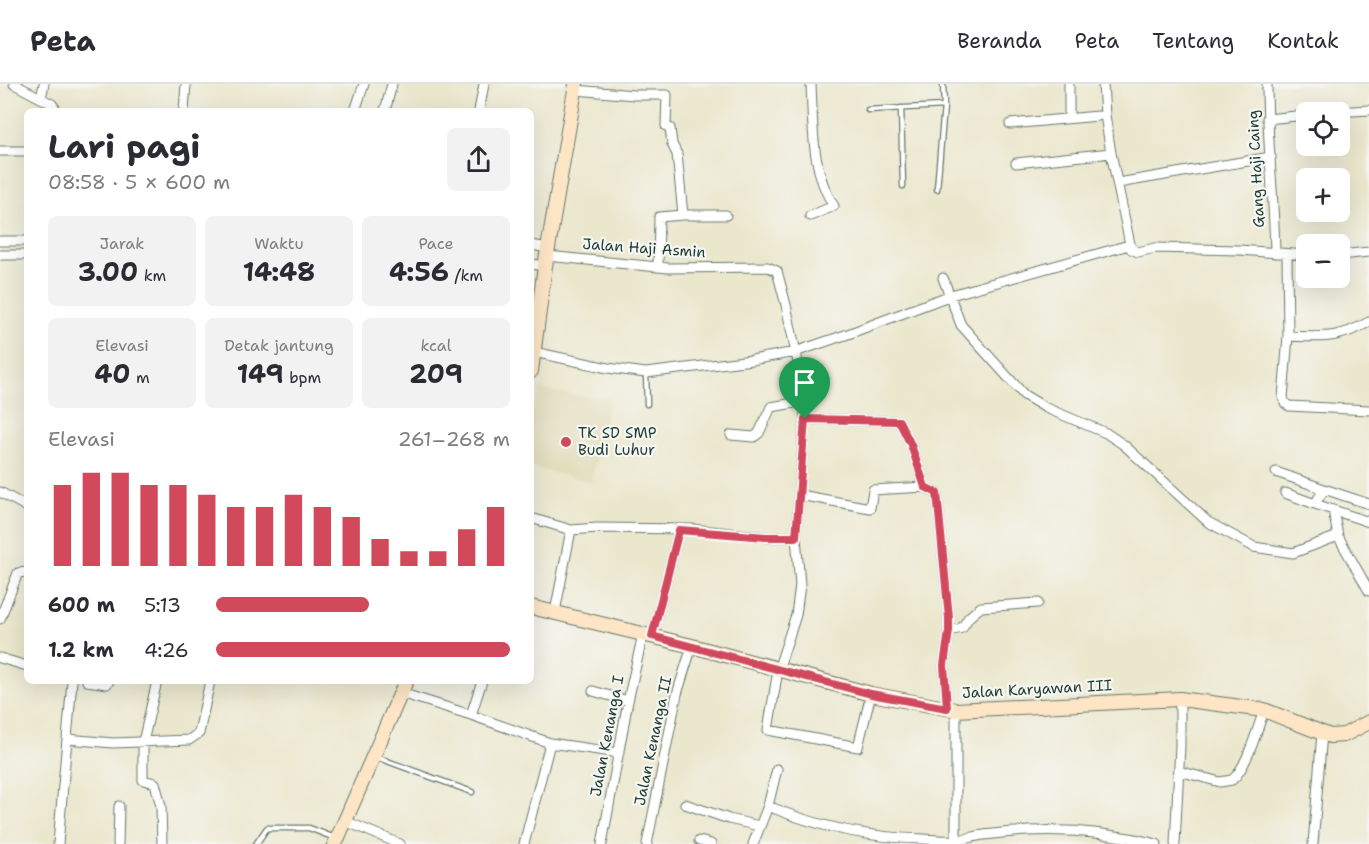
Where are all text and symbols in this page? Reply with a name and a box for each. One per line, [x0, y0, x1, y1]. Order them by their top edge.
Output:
text: Peta [30, 22, 96, 60]
text: Beranda [957, 27, 1042, 55]
text: Peta [1075, 27, 1119, 55]
text: Tentang [1152, 27, 1234, 55]
text: Kontak [1267, 27, 1339, 55]
map controls [1296, 102, 1350, 288]
button: locate [1296, 102, 1350, 156]
street label: Gang Haji Caing [1243, 110, 1269, 228]
text: Lari pagi [48, 124, 200, 169]
button: share [447, 128, 510, 191]
button: + [1296, 168, 1350, 222]
text: 08:58 · 5 × 600 m [48, 169, 230, 195]
text: Jarak [100, 233, 144, 254]
text: Waktu [254, 233, 304, 254]
text: Pace [418, 233, 454, 254]
street label: Jalan Haji Asmin [582, 234, 706, 262]
button: − [1296, 234, 1350, 288]
text: 3.00 [78, 254, 138, 289]
text: 14:48 [243, 254, 315, 289]
text: 4:56 [389, 254, 449, 289]
text: km [138, 265, 166, 286]
text: /km [449, 265, 483, 286]
text: Elevasi [95, 335, 149, 356]
text: Detak jantung [224, 335, 334, 356]
text: kcal [420, 335, 452, 356]
text: 40 [94, 356, 131, 391]
text: 149 [237, 356, 284, 391]
text: 209 [409, 356, 463, 391]
pin [779, 357, 830, 419]
icon: arrive [788, 366, 821, 399]
text: m [131, 367, 150, 388]
text: bpm [284, 367, 321, 388]
place label: TK SD SMP Budi Luhur [578, 423, 657, 460]
text: Elevasi [48, 426, 115, 452]
text: 261–268 m [398, 426, 510, 452]
marker: TK SD SMP Budi Luhur [559, 435, 573, 449]
text: 600 m [48, 592, 115, 618]
text: 5:13 [144, 592, 181, 618]
text: 1.2 km [48, 637, 114, 663]
text: 4:26 [144, 637, 189, 663]
street label: Jalan Kenanga I [585, 674, 629, 798]
street label: Jalan Kenanga II [630, 675, 676, 807]
street label: Jalan Karyawan III [961, 675, 1113, 703]

